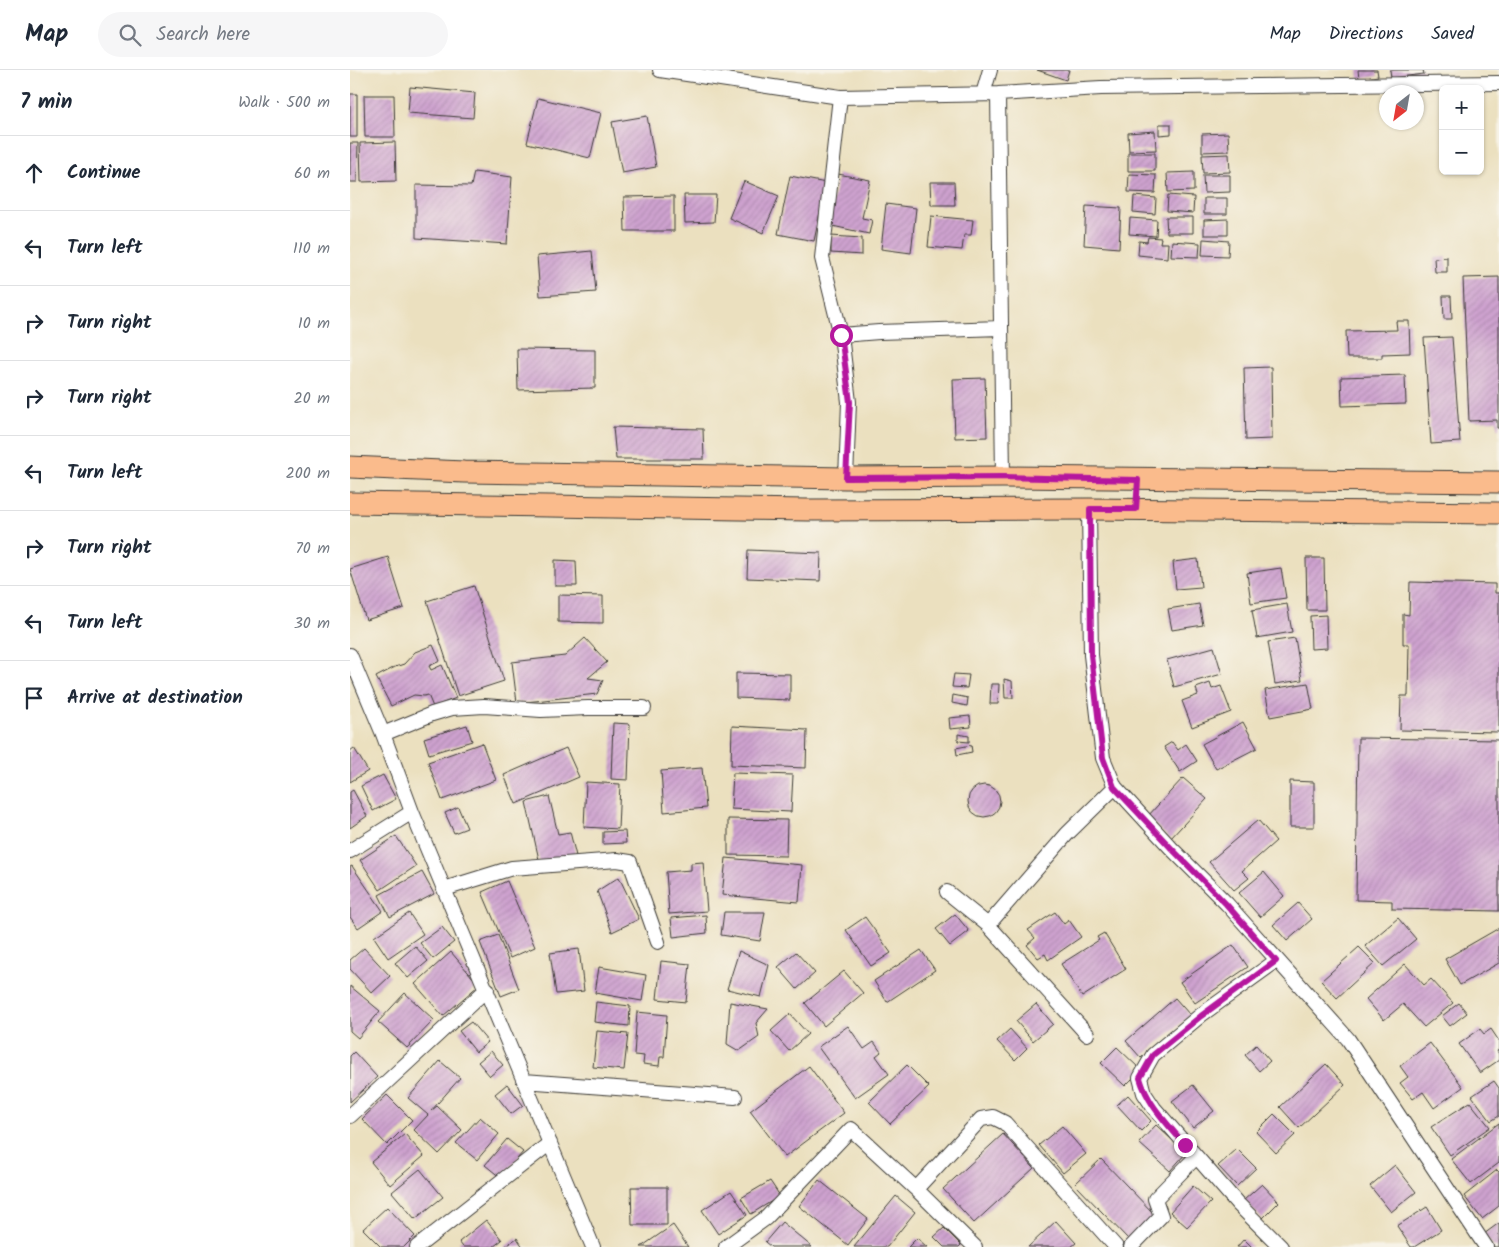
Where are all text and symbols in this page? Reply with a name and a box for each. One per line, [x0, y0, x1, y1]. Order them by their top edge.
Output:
search box [98, 12, 448, 57]
text: Map [25, 15, 68, 54]
text: Search here [156, 20, 250, 50]
text: Map [1269, 20, 1301, 49]
text: Directions [1329, 20, 1403, 49]
text: Saved [1431, 20, 1474, 49]
icon: search [116, 21, 144, 49]
north arrow [1379, 85, 1424, 130]
map controls [1439, 85, 1484, 175]
button: + [1439, 85, 1484, 130]
text: 7 min [20, 86, 72, 119]
text: Walk · 500 m [238, 90, 330, 115]
button: − [1439, 130, 1484, 175]
text: Continue [67, 158, 140, 188]
icon: ahead [20, 159, 48, 187]
text: 60 m [294, 161, 330, 186]
text: Turn left [67, 233, 142, 263]
icon: left [20, 234, 48, 262]
text: 110 m [293, 236, 330, 261]
text: Turn right [67, 308, 152, 338]
icon: right [20, 309, 48, 337]
text: 10 m [298, 311, 330, 336]
route start [830, 324, 853, 347]
text: Turn right [67, 383, 152, 413]
icon: right [20, 384, 48, 412]
text: 20 m [294, 386, 330, 411]
text: Turn left [67, 458, 142, 488]
icon: left [20, 459, 48, 487]
text: 200 m [286, 461, 330, 486]
text: Turn right [67, 533, 152, 563]
icon: right [20, 534, 48, 562]
text: 70 m [295, 536, 330, 561]
text: Turn left [67, 608, 142, 638]
icon: left [20, 609, 48, 637]
text: 30 m [294, 611, 330, 636]
text: Arrive at destination [67, 683, 243, 713]
icon: arrive [20, 684, 48, 712]
route end [1174, 1134, 1197, 1157]

